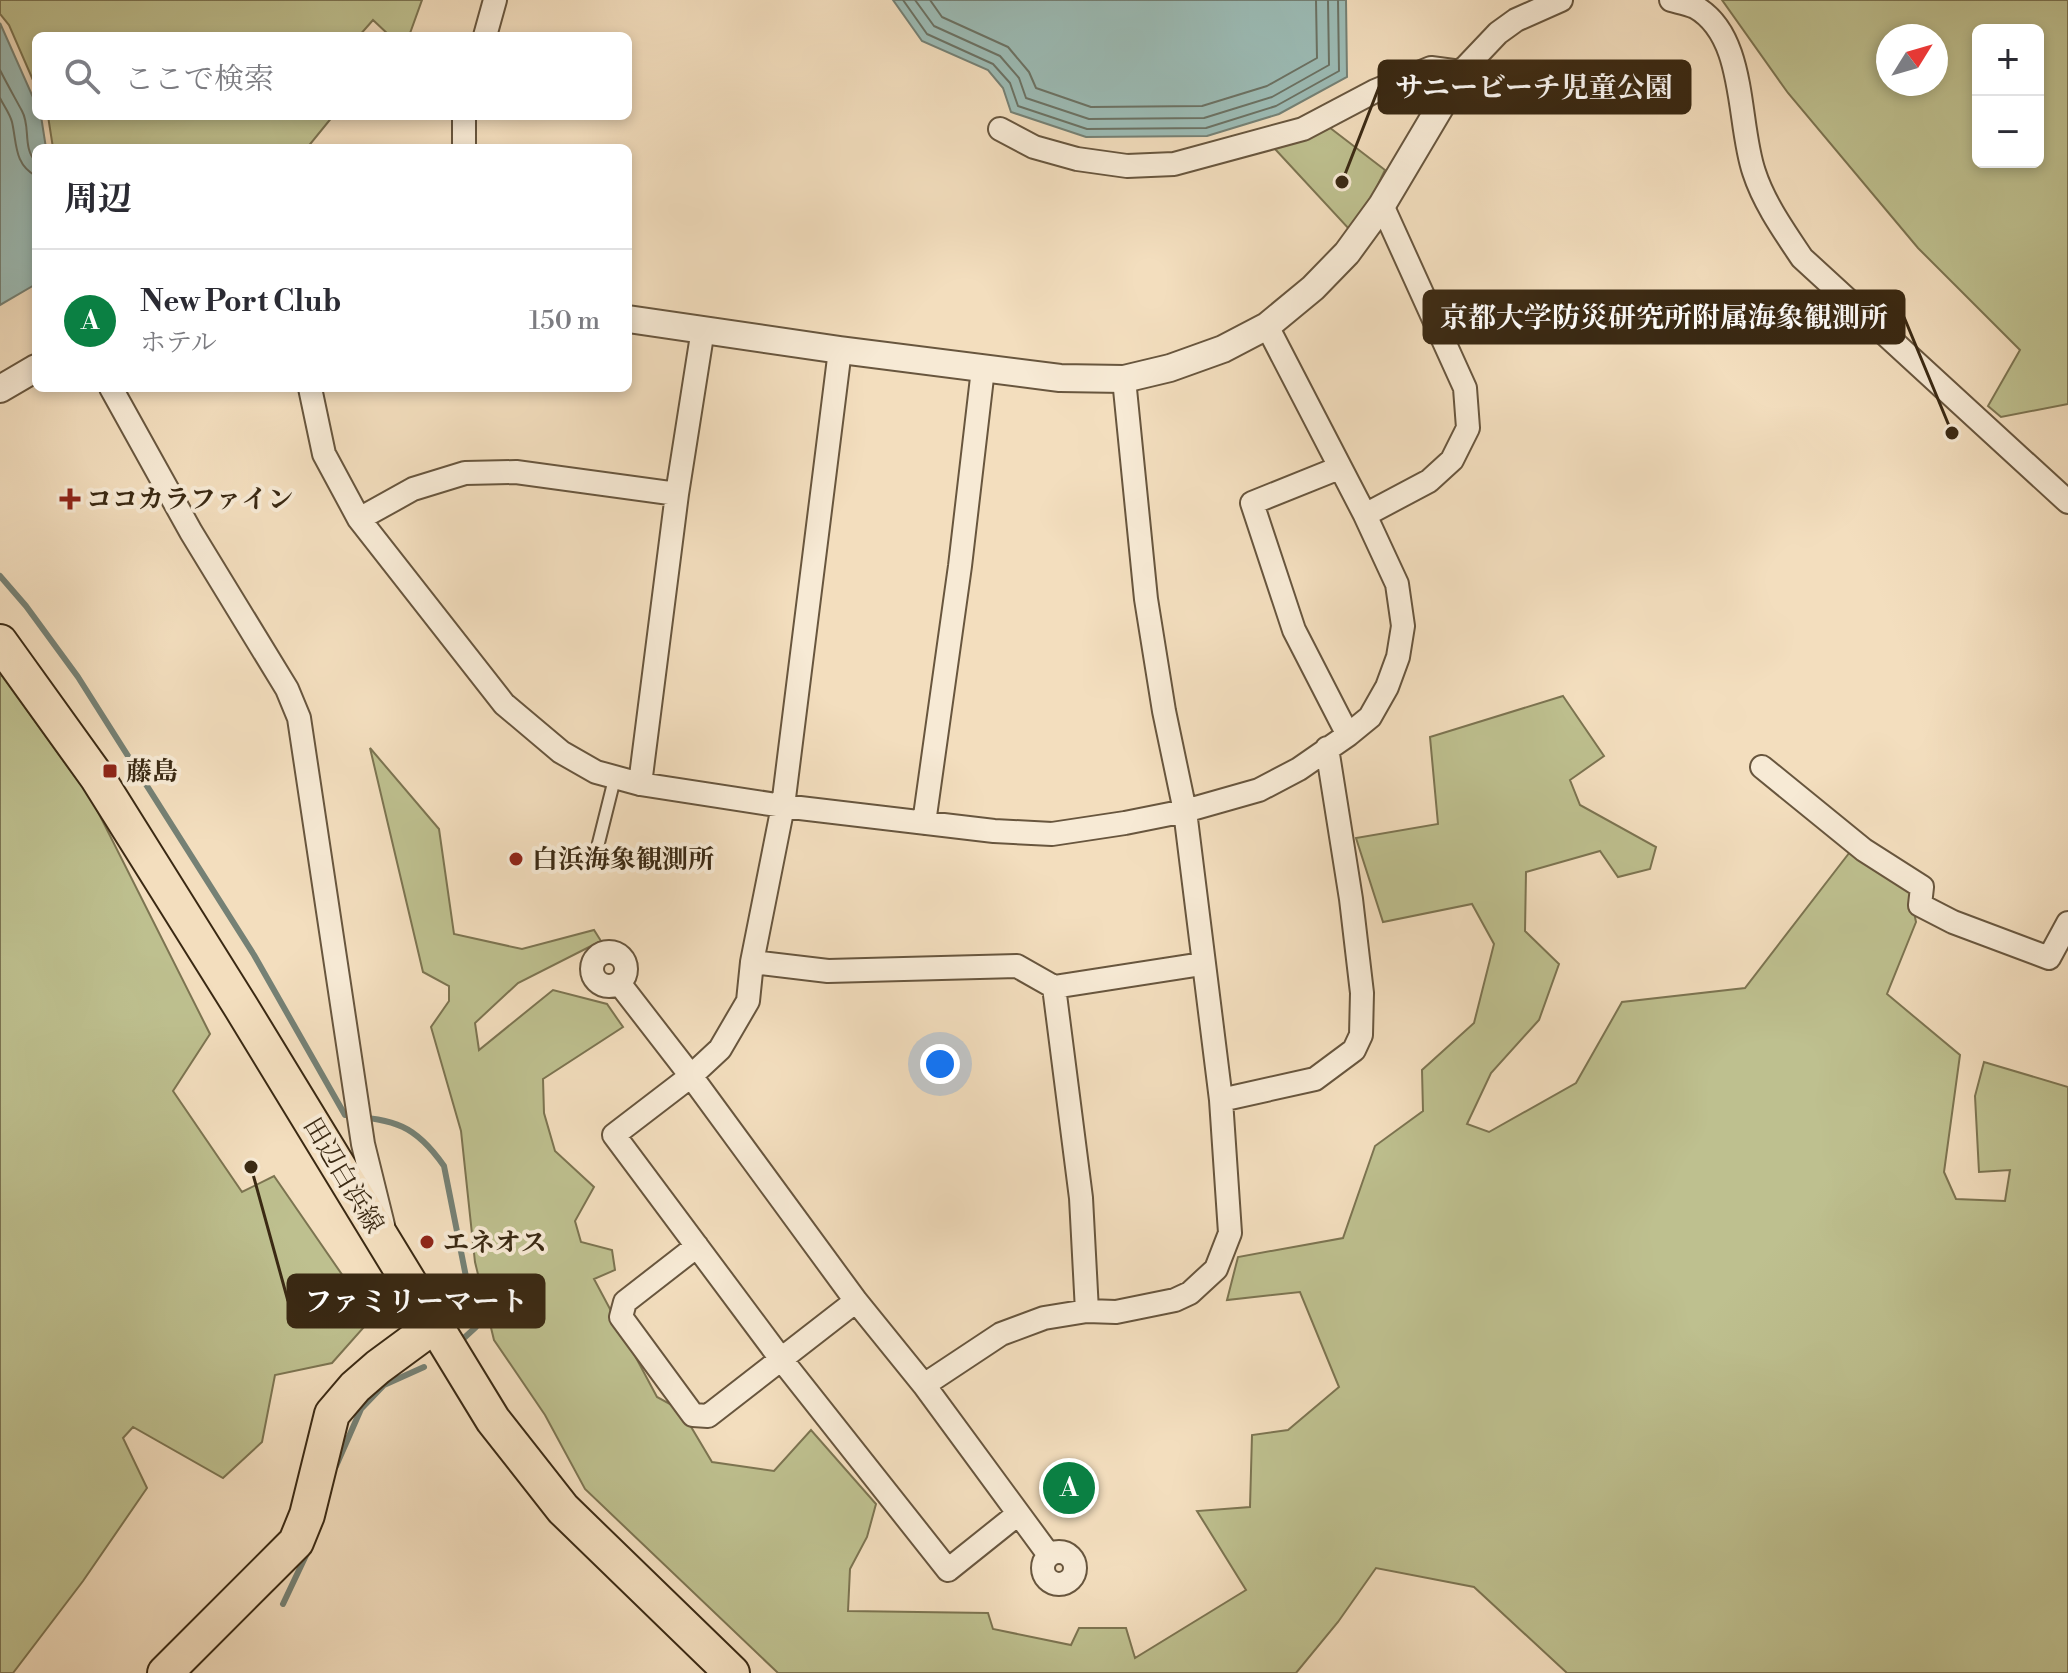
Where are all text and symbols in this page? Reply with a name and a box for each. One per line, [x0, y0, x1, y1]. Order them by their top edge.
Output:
north arrow [1876, 24, 1948, 96]
map controls [1972, 24, 2044, 168]
button: + [1972, 24, 2044, 96]
search box [32, 32, 632, 120]
icon: search [60, 54, 104, 98]
text: ここで検索 [124, 61, 274, 99]
callout: サニービーチ児童公園 [1379, 61, 1690, 113]
text: サニービーチ児童公園 [1395, 71, 1673, 106]
button: − [1972, 96, 2044, 168]
text: 周辺 [64, 179, 132, 221]
text: New Port Club [140, 283, 341, 321]
callout: 京都大学防災研究所附属海象観測所 [1424, 291, 1904, 343]
text: 京都大学防災研究所附属海象観測所 [1440, 301, 1888, 336]
text: A [81, 305, 99, 337]
text: 150 m [529, 305, 600, 337]
text: ホテル [140, 327, 217, 359]
place label: ココカラファイン [86, 484, 293, 516]
marker: ココカラファイン [61, 490, 79, 508]
place label: 藤島 [126, 756, 178, 788]
marker: 藤島 [101, 762, 119, 780]
place label: 白浜海象観測所 [532, 844, 714, 876]
marker: 白浜海象観測所 [507, 850, 525, 868]
your location [920, 1044, 960, 1084]
street label: 田辺白浜線 [296, 1112, 390, 1239]
place label: エネオス [443, 1227, 547, 1259]
marker: エネオス [418, 1233, 436, 1251]
callout: ファミリーマート [288, 1275, 544, 1327]
text: ファミリーマート [304, 1285, 528, 1320]
pin: A [1043, 1458, 1095, 1518]

